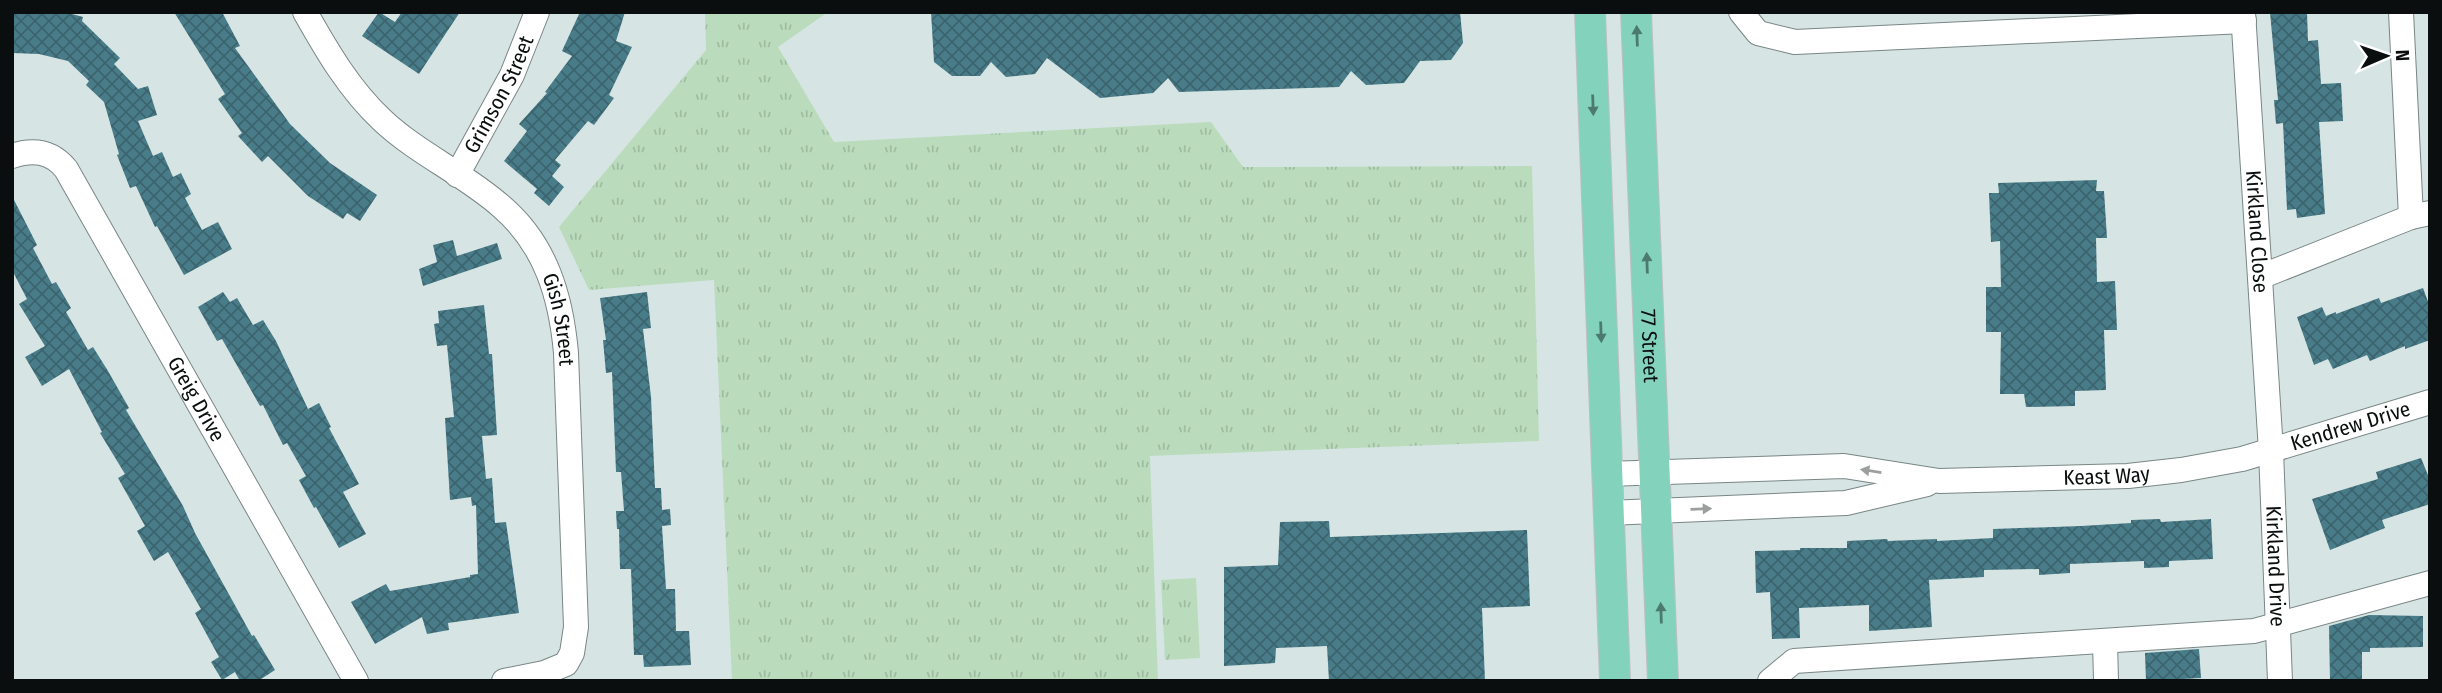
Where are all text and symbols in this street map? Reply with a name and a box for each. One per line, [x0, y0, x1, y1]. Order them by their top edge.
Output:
north arrow [2351, 21, 2421, 91]
one-way arrow [1632, 24, 1643, 46]
street label: Grimson Street [458, 32, 539, 158]
text: N [2391, 49, 2414, 62]
one-way arrow [1588, 94, 1599, 116]
street label: Kirkland Close [2240, 169, 2274, 294]
one-way arrow [1641, 252, 1652, 274]
street label: Gish Street [537, 269, 579, 366]
street label: 77 Street [1635, 308, 1664, 383]
one-way arrow [1596, 322, 1607, 344]
street label: Greig Drive [162, 352, 231, 446]
street label: Kendrew Drive [2287, 396, 2413, 457]
street label: Keast Way [2063, 461, 2152, 491]
one-way arrow [1860, 465, 1882, 476]
one-way arrow [1690, 503, 1712, 514]
street label: Kirkland Drive [2260, 505, 2291, 627]
one-way arrow [1655, 601, 1666, 623]

